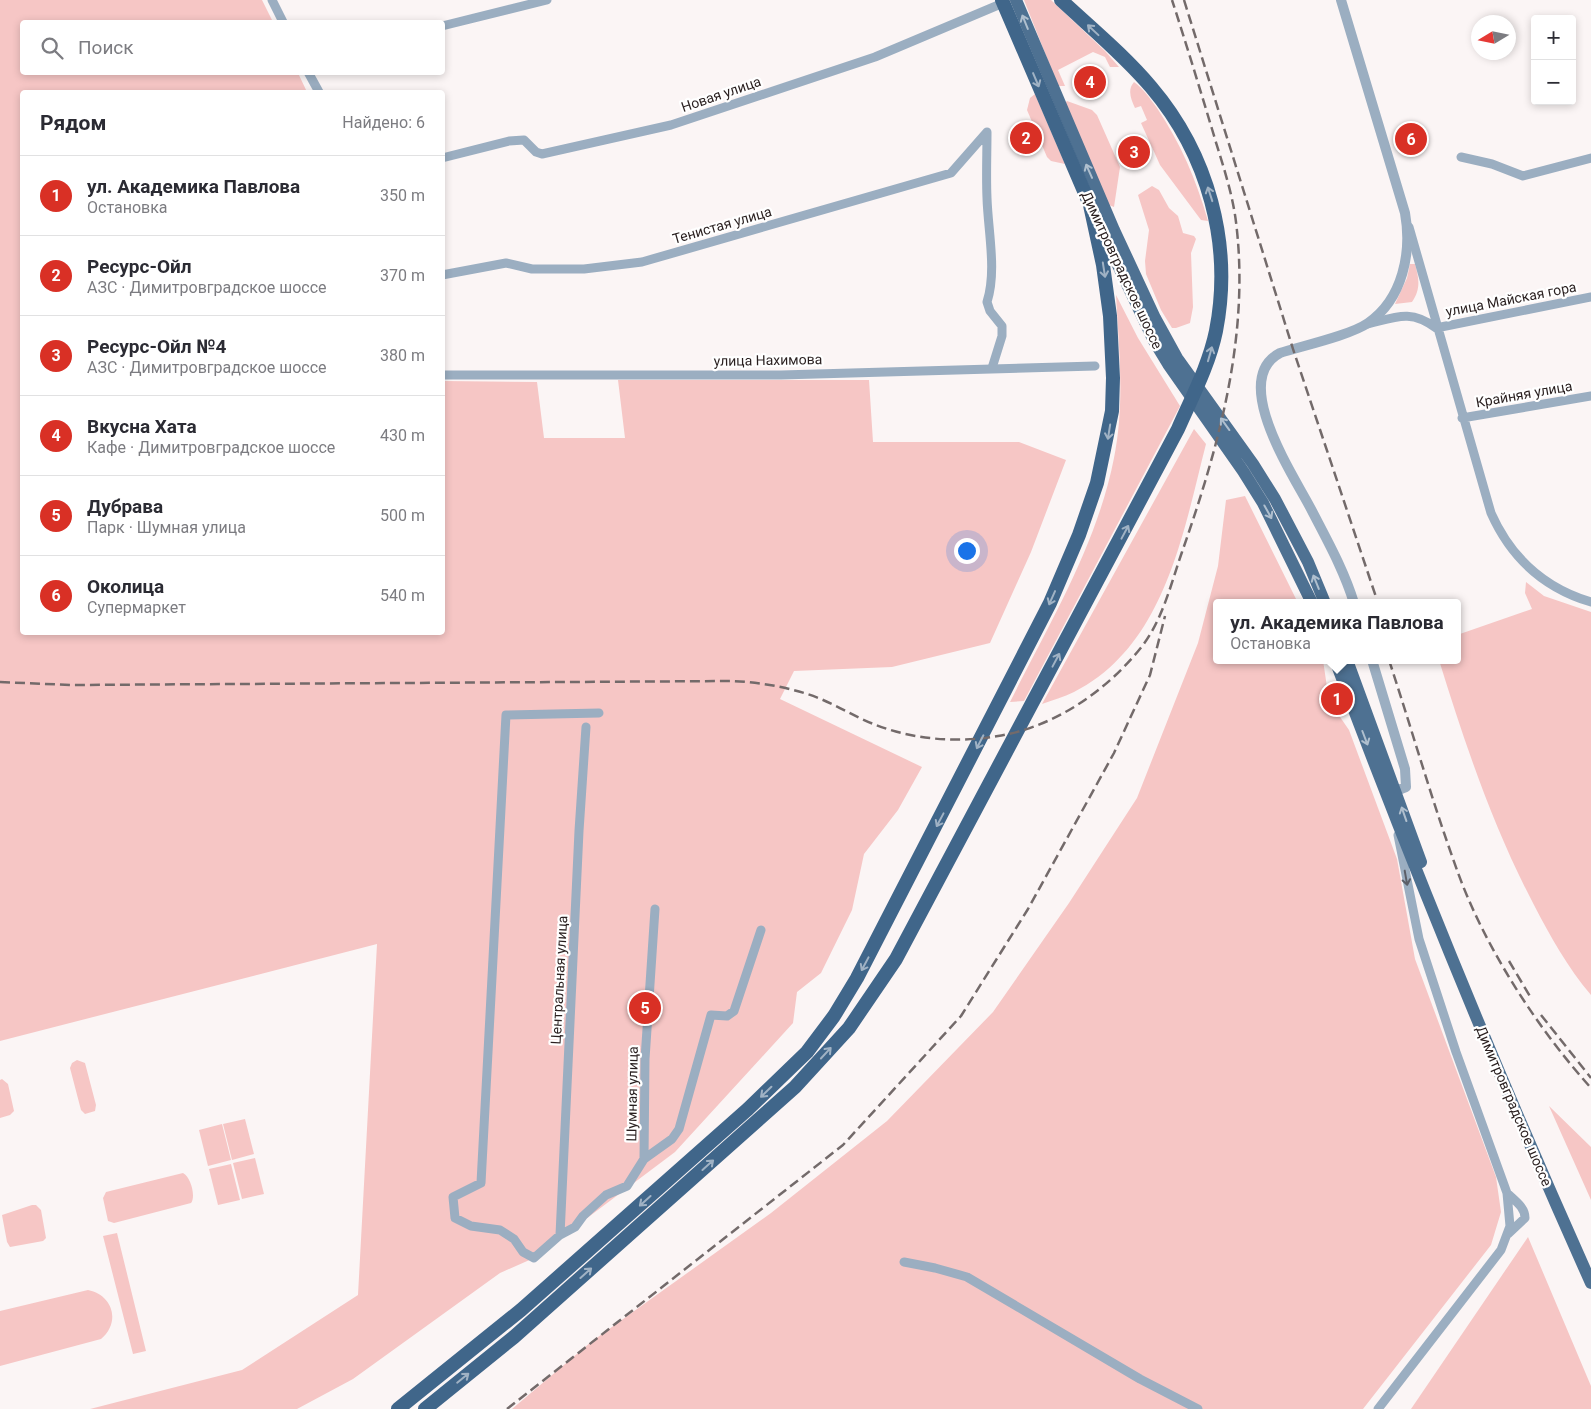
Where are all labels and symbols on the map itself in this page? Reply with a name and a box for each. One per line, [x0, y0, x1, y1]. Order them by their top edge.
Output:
one-way arrow [1020, 15, 1030, 30]
north arrow [1471, 15, 1516, 60]
one-way arrow [1087, 24, 1100, 36]
pin: 4 [1074, 63, 1106, 101]
one-way arrow [1032, 72, 1041, 87]
street label: Новая улица [679, 73, 763, 115]
pin: 2 [1010, 119, 1042, 157]
pin: 6 [1395, 120, 1427, 158]
pin: 3 [1118, 133, 1150, 171]
one-way arrow [1084, 164, 1093, 179]
one-way arrow [1204, 186, 1214, 202]
street label: Димитровградское шоссе [1078, 188, 1166, 352]
street label: Тенистая улица [671, 203, 773, 247]
one-way arrow [1099, 262, 1109, 278]
street label: улица Майская гора [1444, 278, 1578, 320]
one-way arrow [1205, 346, 1215, 362]
street label: улица Нахимова [714, 351, 822, 369]
street label: Крайняя улица [1474, 378, 1574, 410]
one-way arrow [1220, 417, 1230, 431]
one-way arrow [1103, 424, 1113, 440]
one-way arrow [1264, 505, 1274, 519]
one-way arrow [1120, 524, 1130, 539]
your location [954, 538, 980, 564]
one-way arrow [1311, 575, 1320, 590]
one-way arrow [1047, 590, 1057, 605]
one-way arrow [1052, 653, 1061, 668]
pin: 1 [1321, 680, 1353, 718]
one-way arrow [1361, 731, 1370, 746]
one-way arrow [975, 735, 985, 750]
one-way arrow [1399, 807, 1408, 823]
one-way arrow [935, 812, 944, 827]
one-way arrow [1402, 869, 1412, 885]
street label: Центральная улица [548, 915, 570, 1045]
one-way arrow [860, 956, 869, 971]
pin: 5 [629, 989, 661, 1027]
street label: Димитровградское шоссе [1473, 1023, 1555, 1189]
street label: Шумная улица [623, 1046, 641, 1142]
one-way arrow [820, 1047, 832, 1060]
one-way arrow [759, 1086, 772, 1098]
one-way arrow [701, 1159, 714, 1171]
one-way arrow [639, 1195, 652, 1206]
one-way arrow [580, 1267, 593, 1279]
one-way arrow [456, 1373, 469, 1384]

